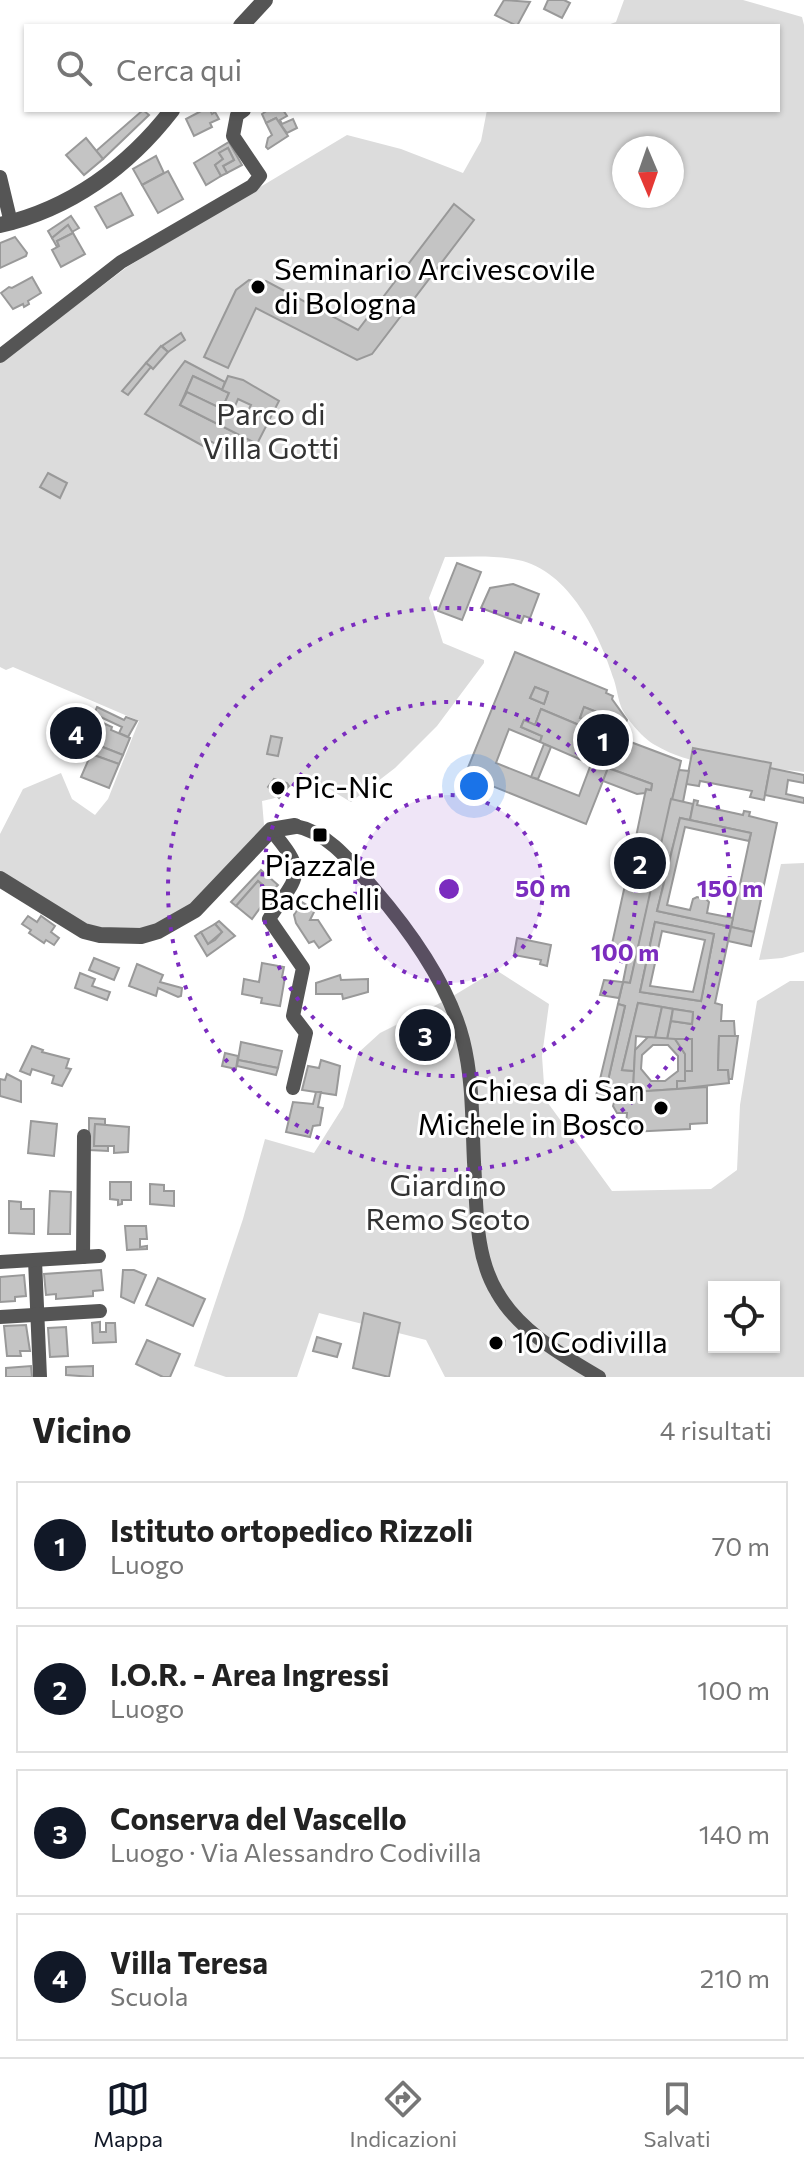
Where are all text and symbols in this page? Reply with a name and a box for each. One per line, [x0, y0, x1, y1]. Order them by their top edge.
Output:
search box [24, 24, 780, 112]
icon: search [52, 46, 96, 90]
text: Cerca qui [116, 50, 242, 87]
north arrow [612, 136, 684, 208]
place label: Seminario Arcivescovile di Bologna [274, 249, 595, 320]
marker: Seminario Arcivescovile di Bologna [249, 278, 267, 296]
park label: Parco di Villa Gotti [203, 394, 340, 465]
pin: 4 [50, 703, 102, 763]
pin: 1 [577, 710, 629, 770]
your location [454, 766, 494, 806]
place label: Pic-Nic [294, 767, 393, 804]
marker: Pic-Nic [269, 779, 287, 797]
marker: Piazzale Bacchelli [311, 826, 329, 844]
pin: 2 [614, 833, 666, 893]
place label: Piazzale Bacchelli [260, 845, 380, 916]
text: 50 m [515, 873, 571, 902]
text: 150 m [697, 873, 763, 902]
centre of rings [435, 875, 463, 903]
text: 100 m [591, 937, 659, 966]
pin: 3 [399, 1005, 451, 1065]
place label: Chiesa di San Michele in Bosco [417, 1070, 645, 1141]
marker: Chiesa di San Michele in Bosco [652, 1099, 670, 1117]
park label: Giardino Remo Scoto [366, 1165, 530, 1236]
map controls [708, 1281, 780, 1353]
button: locate [708, 1281, 780, 1353]
place label: 10 Codivilla [512, 1322, 668, 1359]
marker: 10 Codivilla [487, 1334, 505, 1352]
text: Vicino [32, 1408, 132, 1450]
text: 4 risultati [660, 1414, 772, 1445]
text: Istituto ortopedico Rizzoli [110, 1511, 473, 1548]
text: 1 [54, 1530, 66, 1561]
text: 70 m [712, 1530, 770, 1561]
text: Luogo [110, 1548, 184, 1579]
text: I.O.R. - Area Ingressi [110, 1655, 389, 1692]
text: 2 [53, 1674, 67, 1705]
text: 100 m [697, 1674, 770, 1705]
text: Luogo [110, 1692, 184, 1723]
text: Conserva del Vascello [110, 1799, 407, 1836]
text: 3 [52, 1818, 68, 1849]
text: 140 m [699, 1818, 770, 1849]
text: Luogo · Via Alessandro Codivilla [110, 1836, 481, 1867]
text: Villa Teresa [110, 1943, 268, 1980]
text: 4 [52, 1962, 68, 1993]
text: 210 m [700, 1962, 770, 1993]
text: Scuola [110, 1980, 188, 2011]
tab: Mappa [93, 2077, 163, 2152]
tab: Indicazioni [350, 2077, 457, 2152]
tab: Salvati [644, 2077, 711, 2152]

